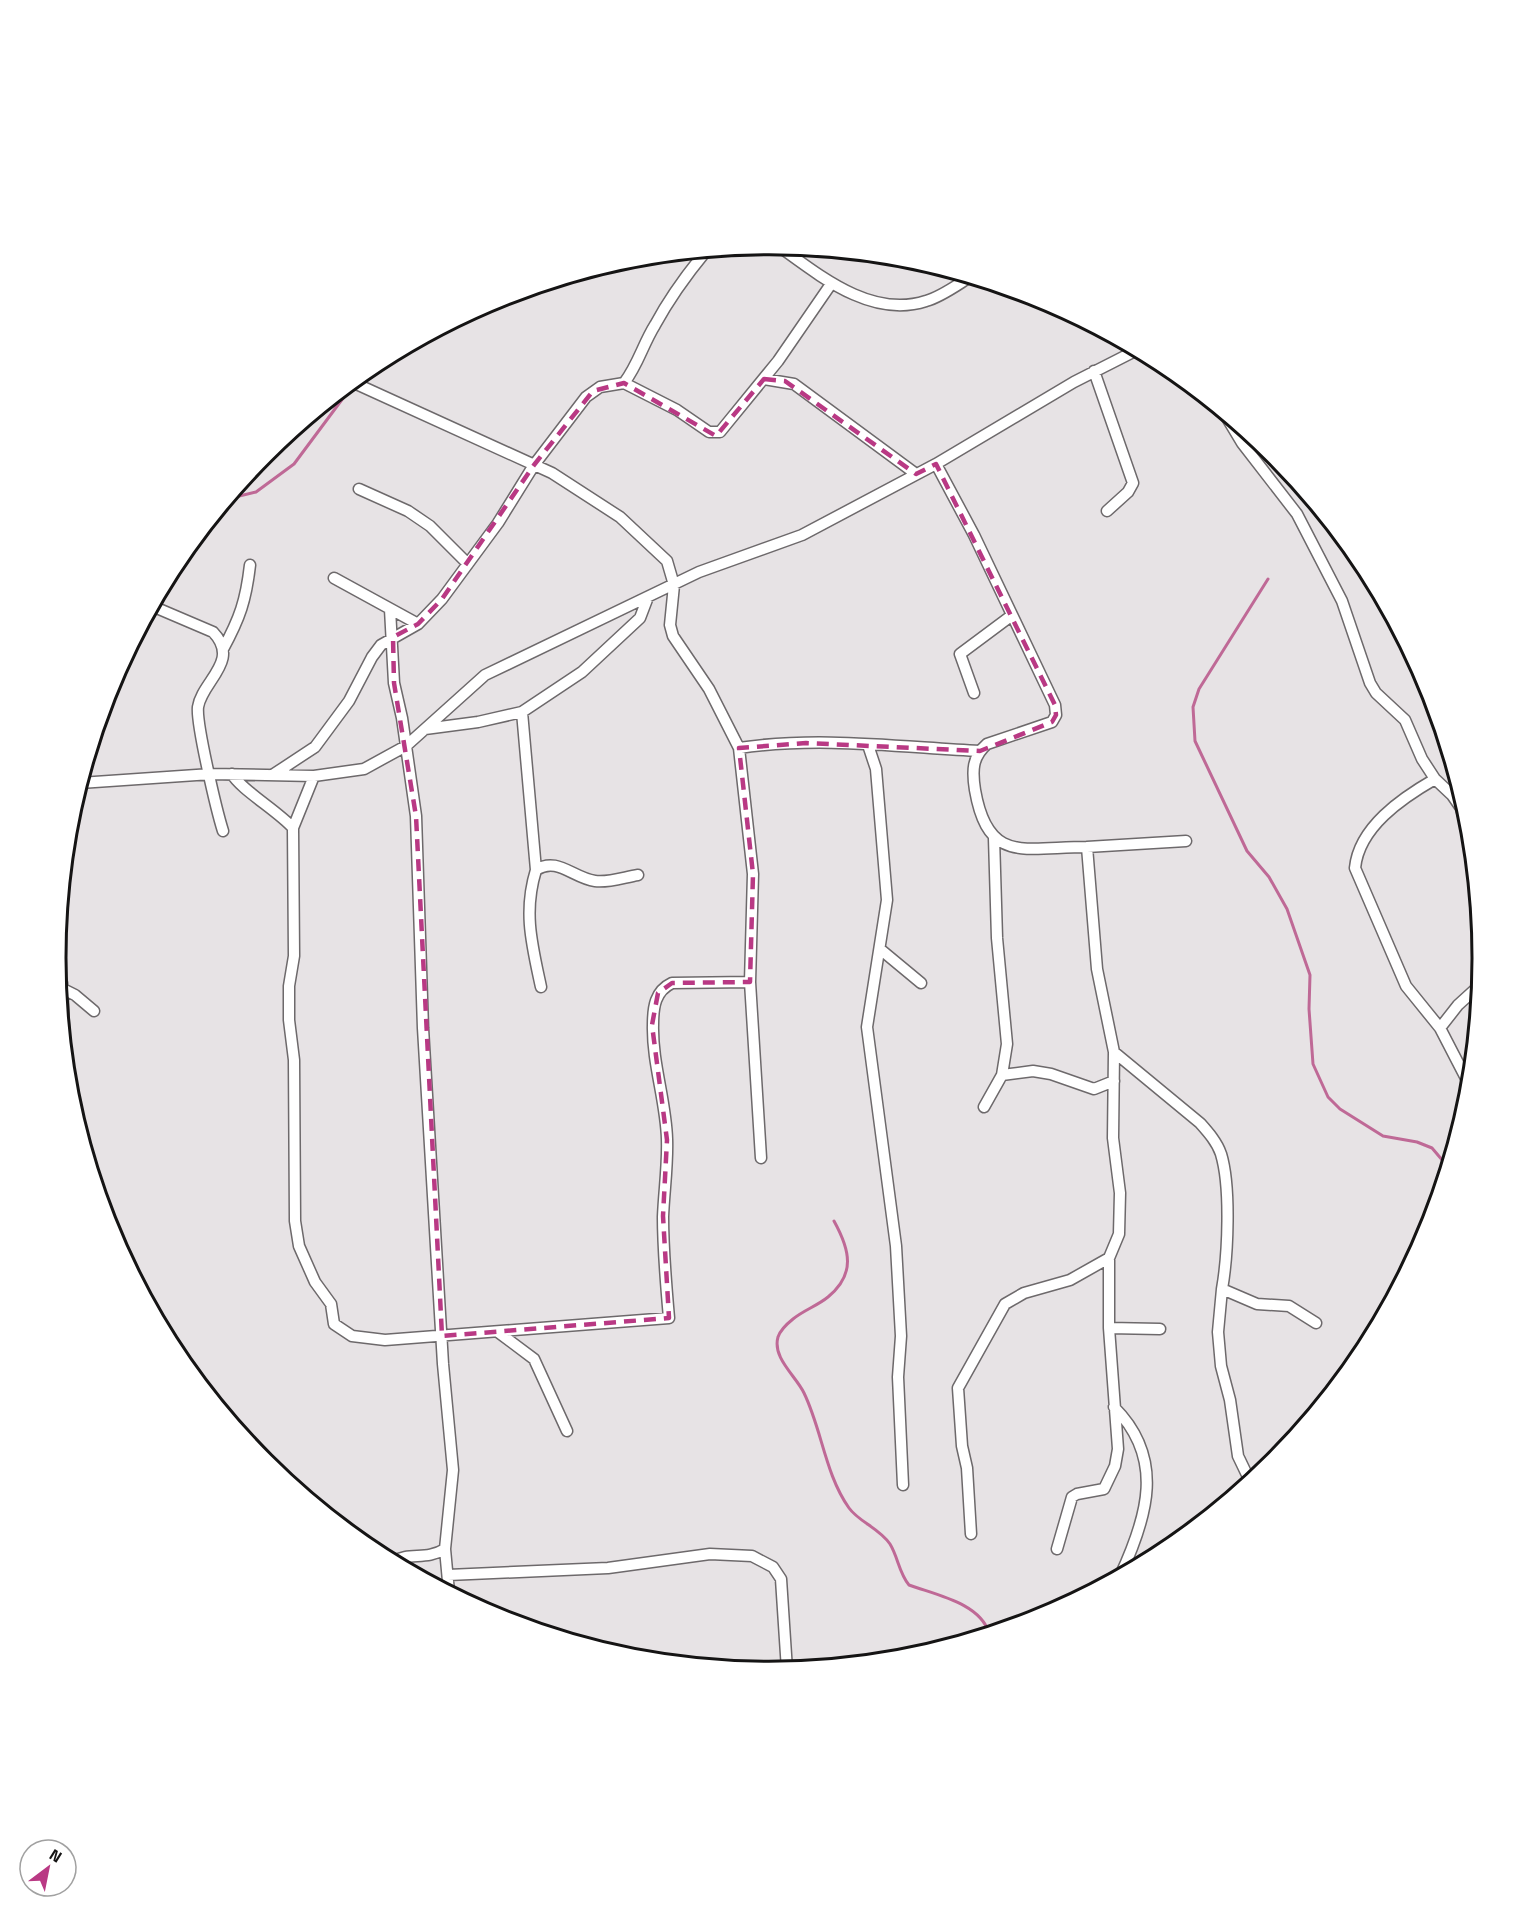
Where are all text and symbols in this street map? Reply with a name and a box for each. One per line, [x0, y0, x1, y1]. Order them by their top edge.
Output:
north arrow [18, 1838, 78, 1898]
text: N [45, 1842, 67, 1868]

